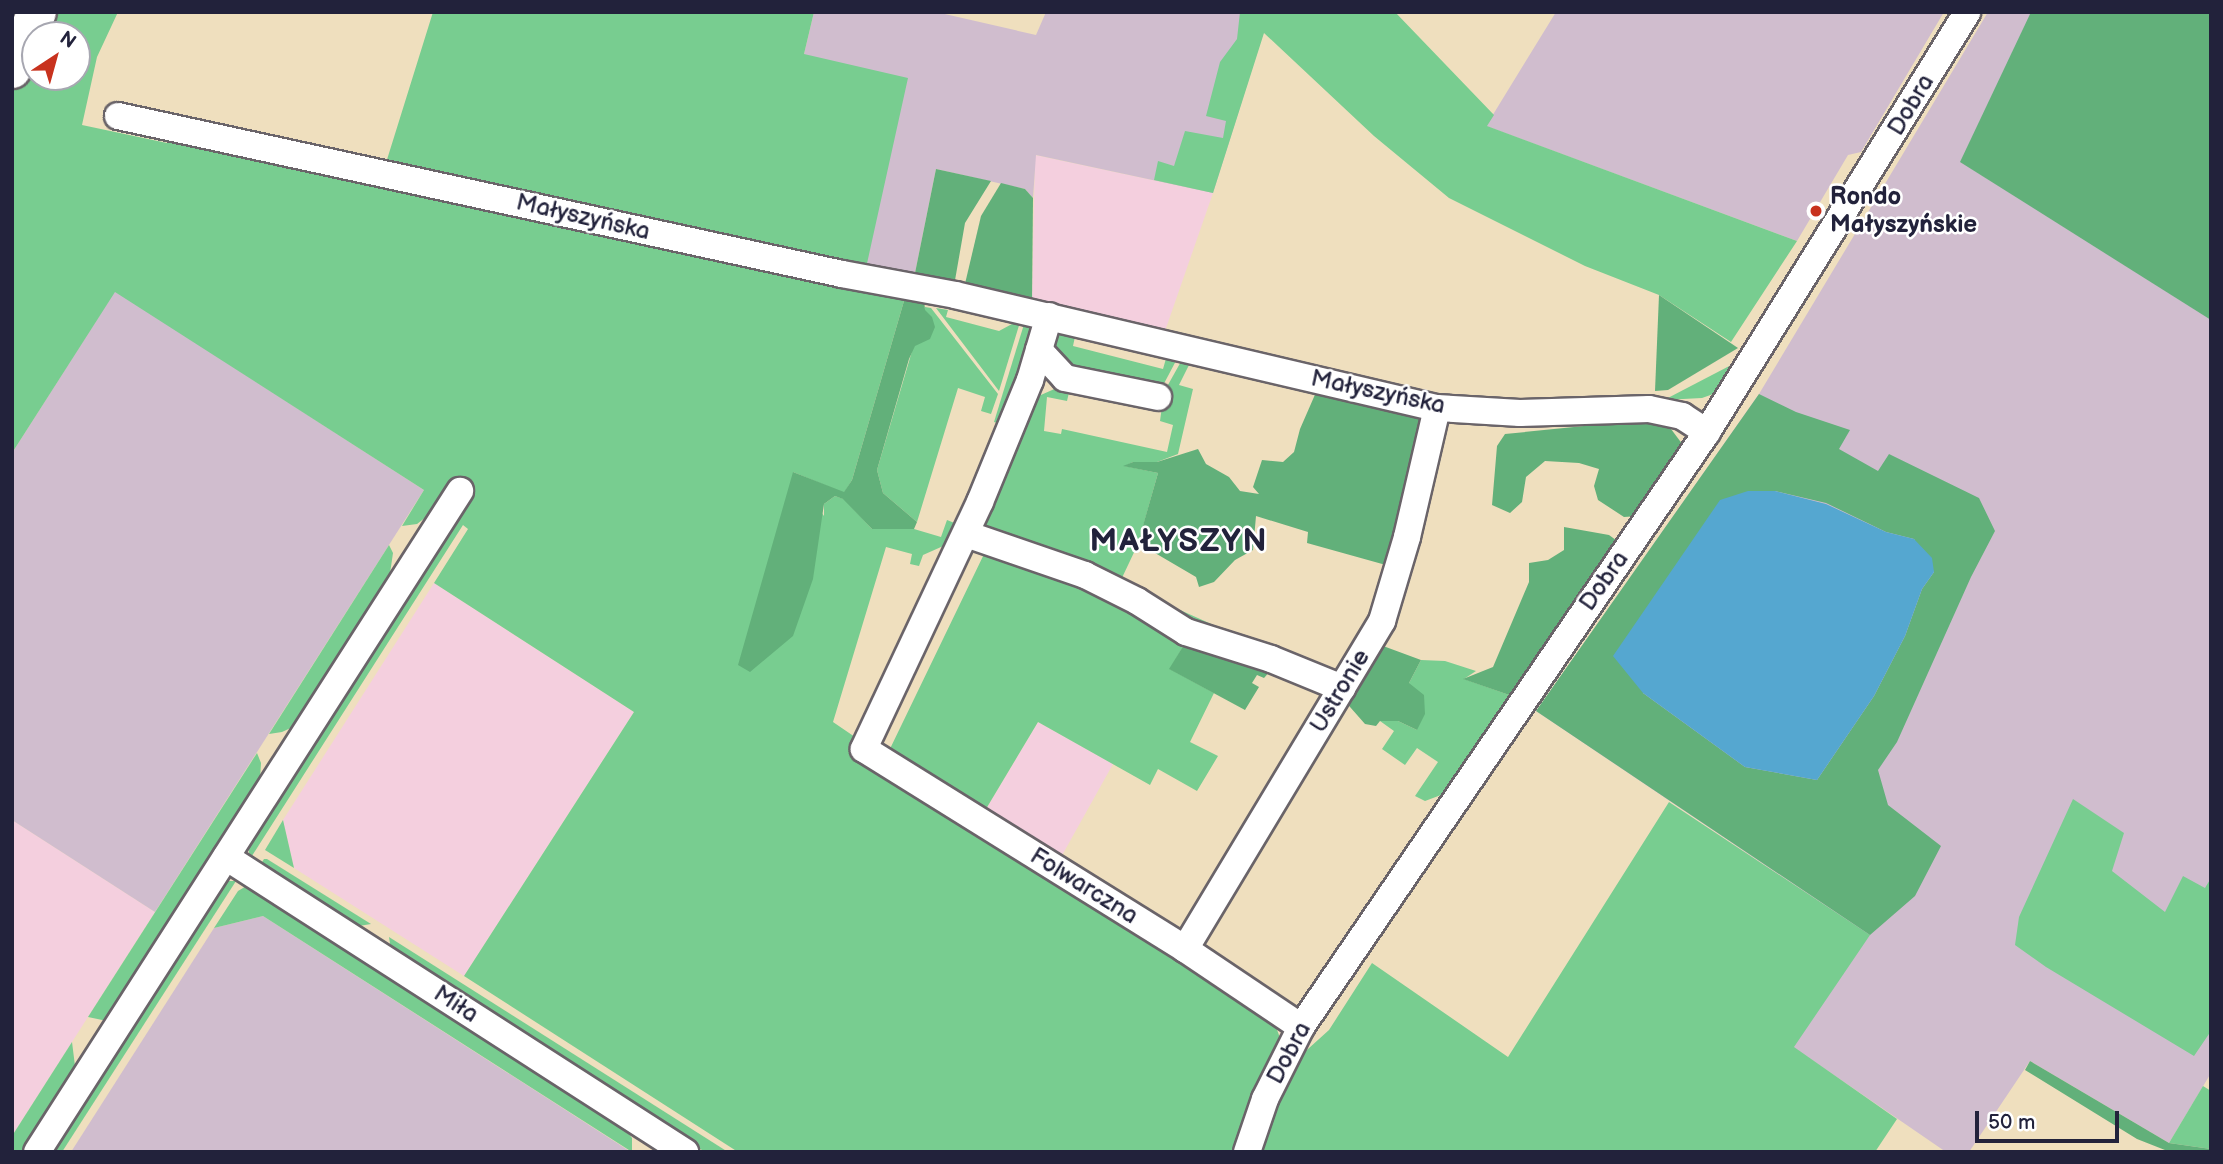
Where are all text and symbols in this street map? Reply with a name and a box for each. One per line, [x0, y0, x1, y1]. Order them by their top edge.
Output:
north arrow [21, 21, 91, 91]
text: N [55, 27, 80, 54]
street label: Dobra [1882, 69, 1940, 141]
place label: Rondo Małyszyńskie [1830, 183, 1977, 239]
street label: Małyszyńska [513, 188, 653, 246]
marker: Rondo Małyszyńskie [1808, 203, 1824, 219]
street label: Małyszyńska [1308, 364, 1448, 420]
district label: MAŁYSZYN [1091, 523, 1267, 561]
street label: Dobra [1573, 546, 1635, 616]
street label: Ustronie [1304, 644, 1376, 738]
street label: Folwarczna [1025, 842, 1143, 930]
street label: Miła [428, 979, 484, 1029]
street label: Dobra [1261, 1017, 1317, 1089]
scale bar [1978, 1098, 2122, 1142]
text: 50 m [1988, 1110, 2035, 1135]

